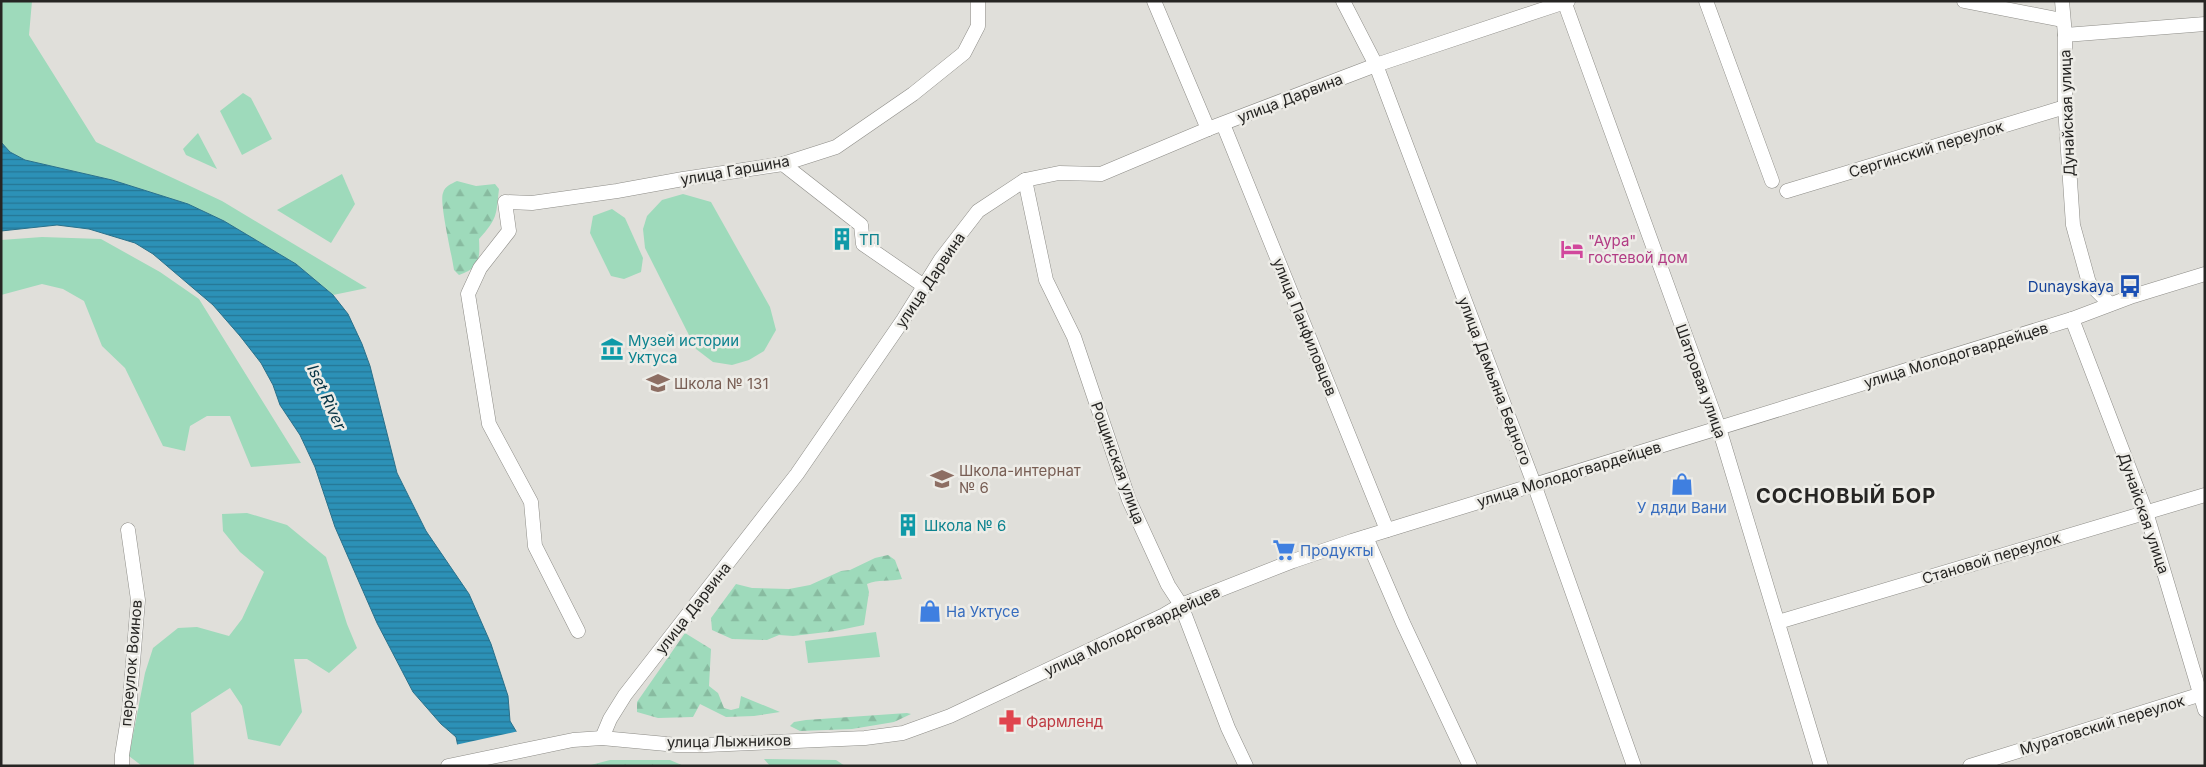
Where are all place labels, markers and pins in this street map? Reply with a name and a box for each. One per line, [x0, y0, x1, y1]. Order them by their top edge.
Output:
building icon: ТП [829, 226, 855, 252]
place label: ТП [859, 230, 880, 249]
place label: "Аура" гостевой дом [1588, 231, 1688, 267]
hotel icon: "Аура" гостевой дом [1559, 236, 1585, 262]
bus stop icon: Dunayskaya [2117, 273, 2143, 299]
place label: Dunayskaya [2028, 277, 2114, 296]
place label: Музей истории Уктуса [628, 331, 739, 367]
museum icon: Музей истории Уктуса [599, 336, 625, 362]
school or university icon: Школа № 131 [645, 370, 671, 396]
place label: Школа № 131 [674, 374, 769, 393]
place label: Школа-интернат № 6 [959, 461, 1081, 497]
school or university icon: Школа-интернат № 6 [929, 466, 955, 492]
shop icon: У дяди Вани [1669, 471, 1695, 497]
place label: У дяди Вани [1637, 498, 1727, 517]
building icon: Школа № 6 [895, 512, 921, 538]
place label: Школа № 6 [924, 516, 1006, 535]
supermarket icon: Продукты [1271, 537, 1297, 563]
place label: Продукты [1300, 541, 1374, 560]
shop icon: На Уктусе [917, 598, 943, 624]
place label: На Уктусе [946, 602, 1019, 621]
pharmacy icon: Фармленд [997, 708, 1023, 734]
place label: Фармленд [1026, 712, 1103, 731]

